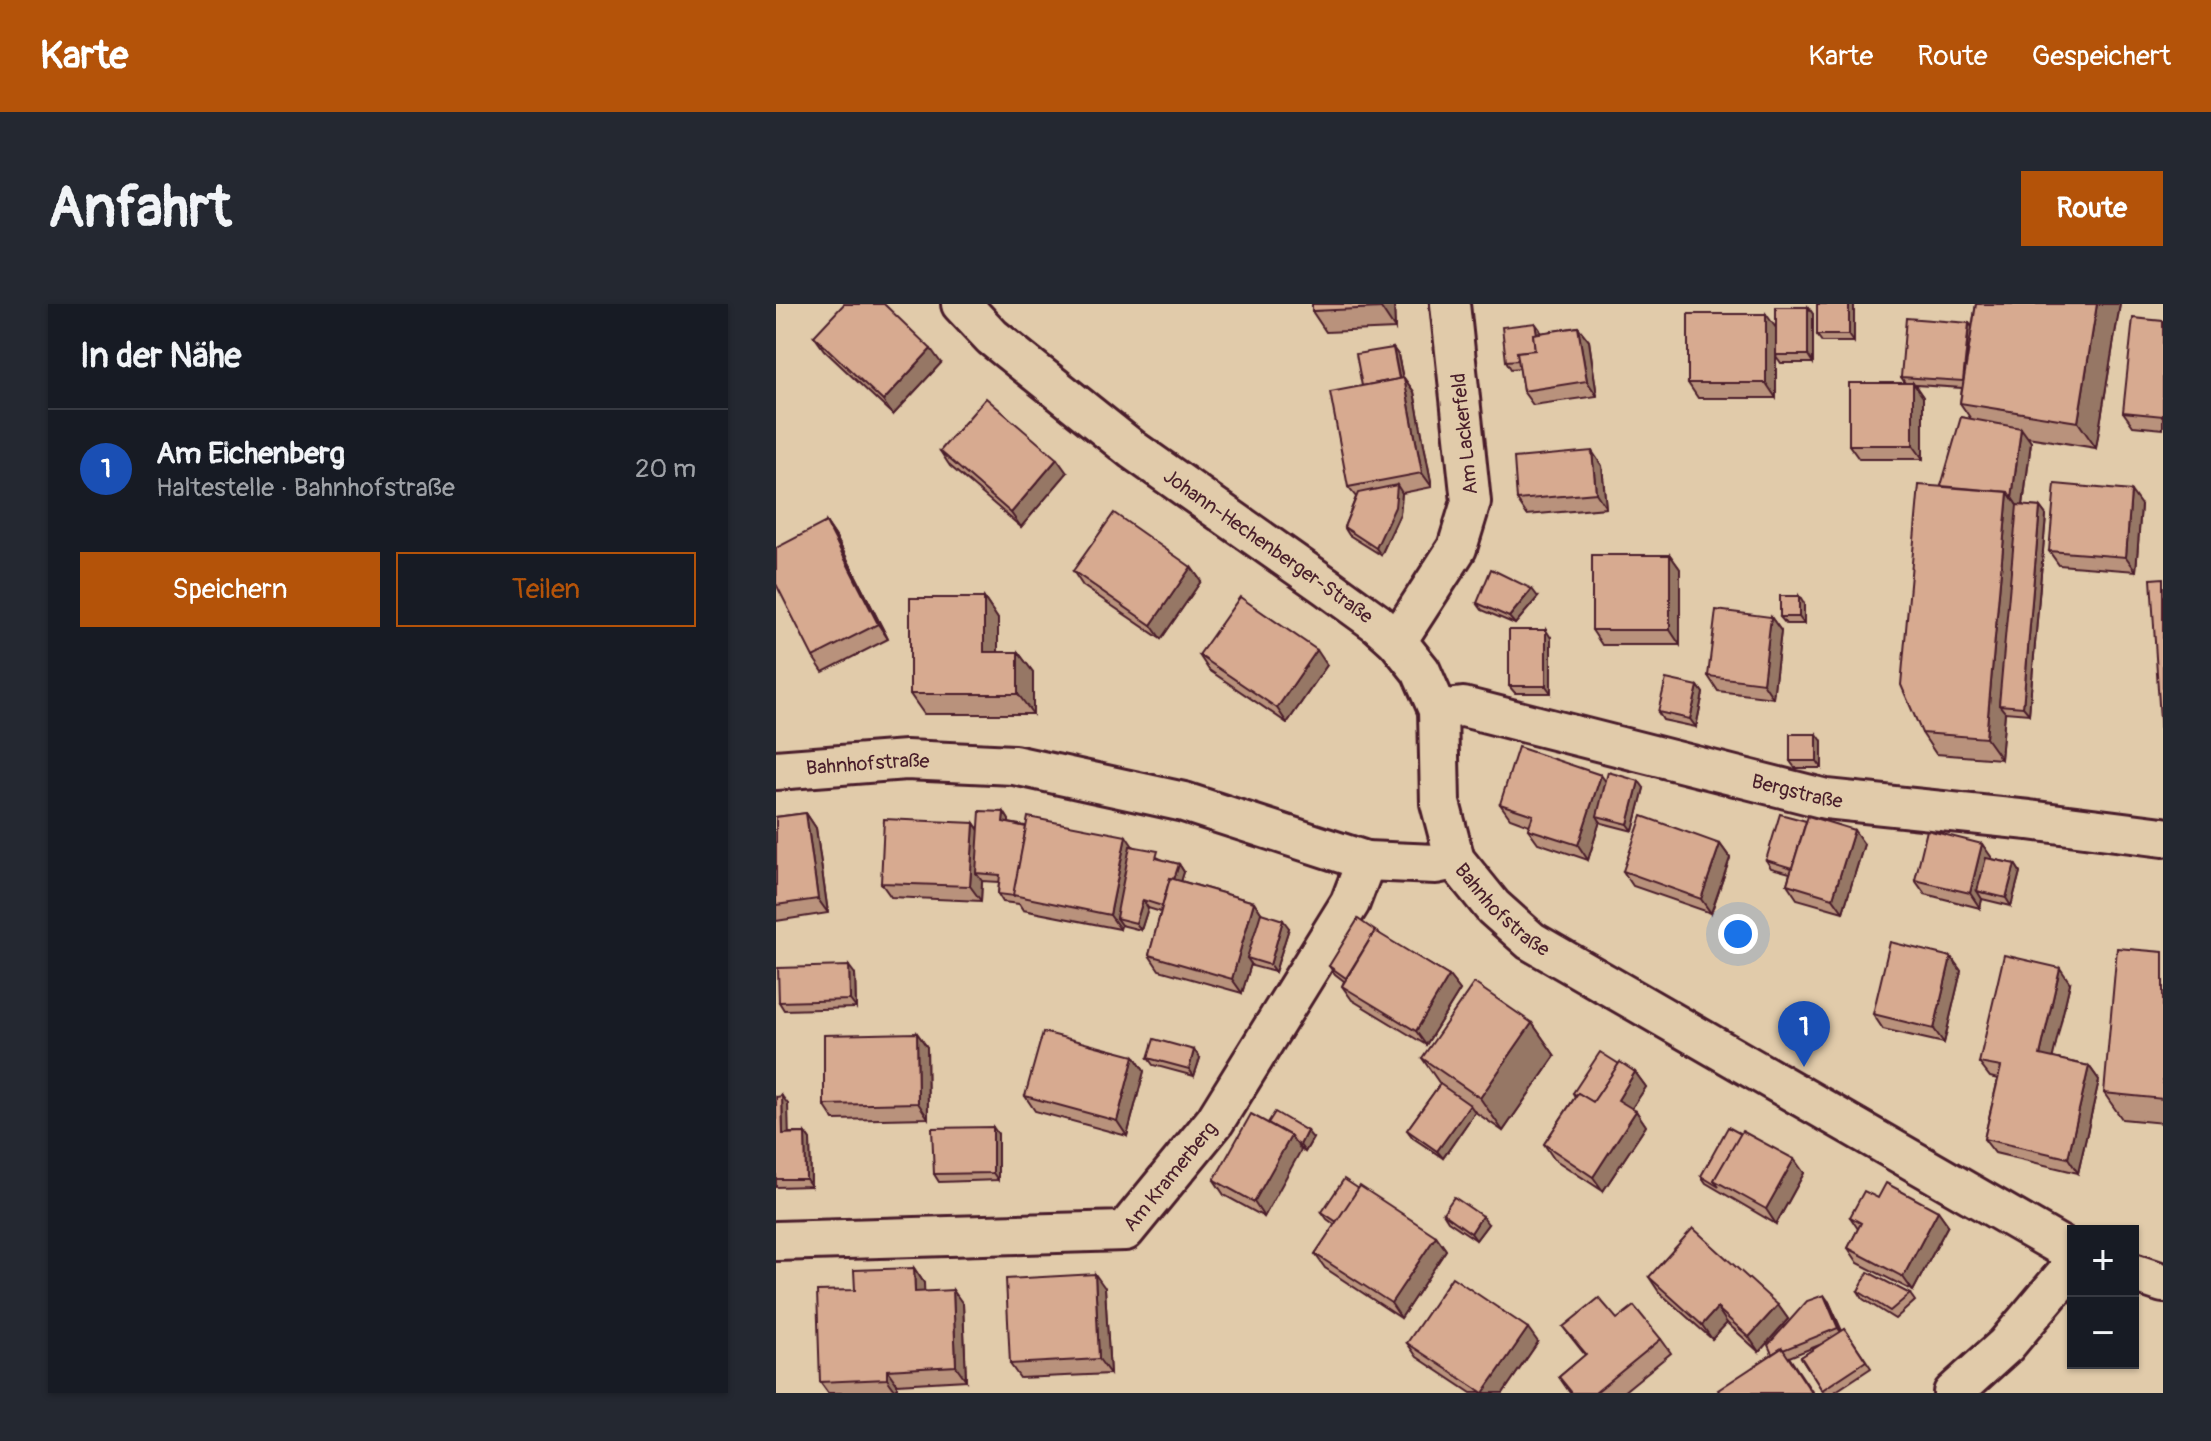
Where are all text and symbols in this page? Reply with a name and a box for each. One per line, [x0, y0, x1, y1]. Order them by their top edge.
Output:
text: Karte [40, 32, 128, 80]
text: Karte [1808, 39, 1873, 74]
text: Route [1917, 39, 1988, 74]
text: Gespeichert [2032, 39, 2171, 74]
button: Route [2021, 171, 2163, 246]
text: Anfahrt [48, 174, 231, 243]
text: In der Nähe [80, 335, 241, 378]
street label: Am Lackerfeld [1446, 372, 1483, 496]
text: Am Eichenberg [156, 435, 345, 472]
text: 1 [101, 453, 111, 485]
text: 20 m [635, 453, 696, 485]
street label: Johann-Hechenberger-Straße [1159, 463, 1378, 629]
text: Haltestelle · Bahnhofstraße [156, 472, 455, 504]
button: Speichern [80, 552, 380, 627]
button: Teilen [396, 552, 696, 627]
street label: Bahnhofstraße [805, 748, 930, 781]
street label: Bergstraße [1749, 769, 1844, 814]
street label: Bahnhofstraße [1449, 858, 1554, 962]
your location [1718, 914, 1758, 954]
pin: 1 [1778, 1001, 1830, 1067]
street label: Am Kramerberg [1118, 1116, 1223, 1237]
map controls [2067, 1225, 2139, 1369]
button: + [2067, 1225, 2139, 1297]
button: − [2067, 1297, 2139, 1369]

